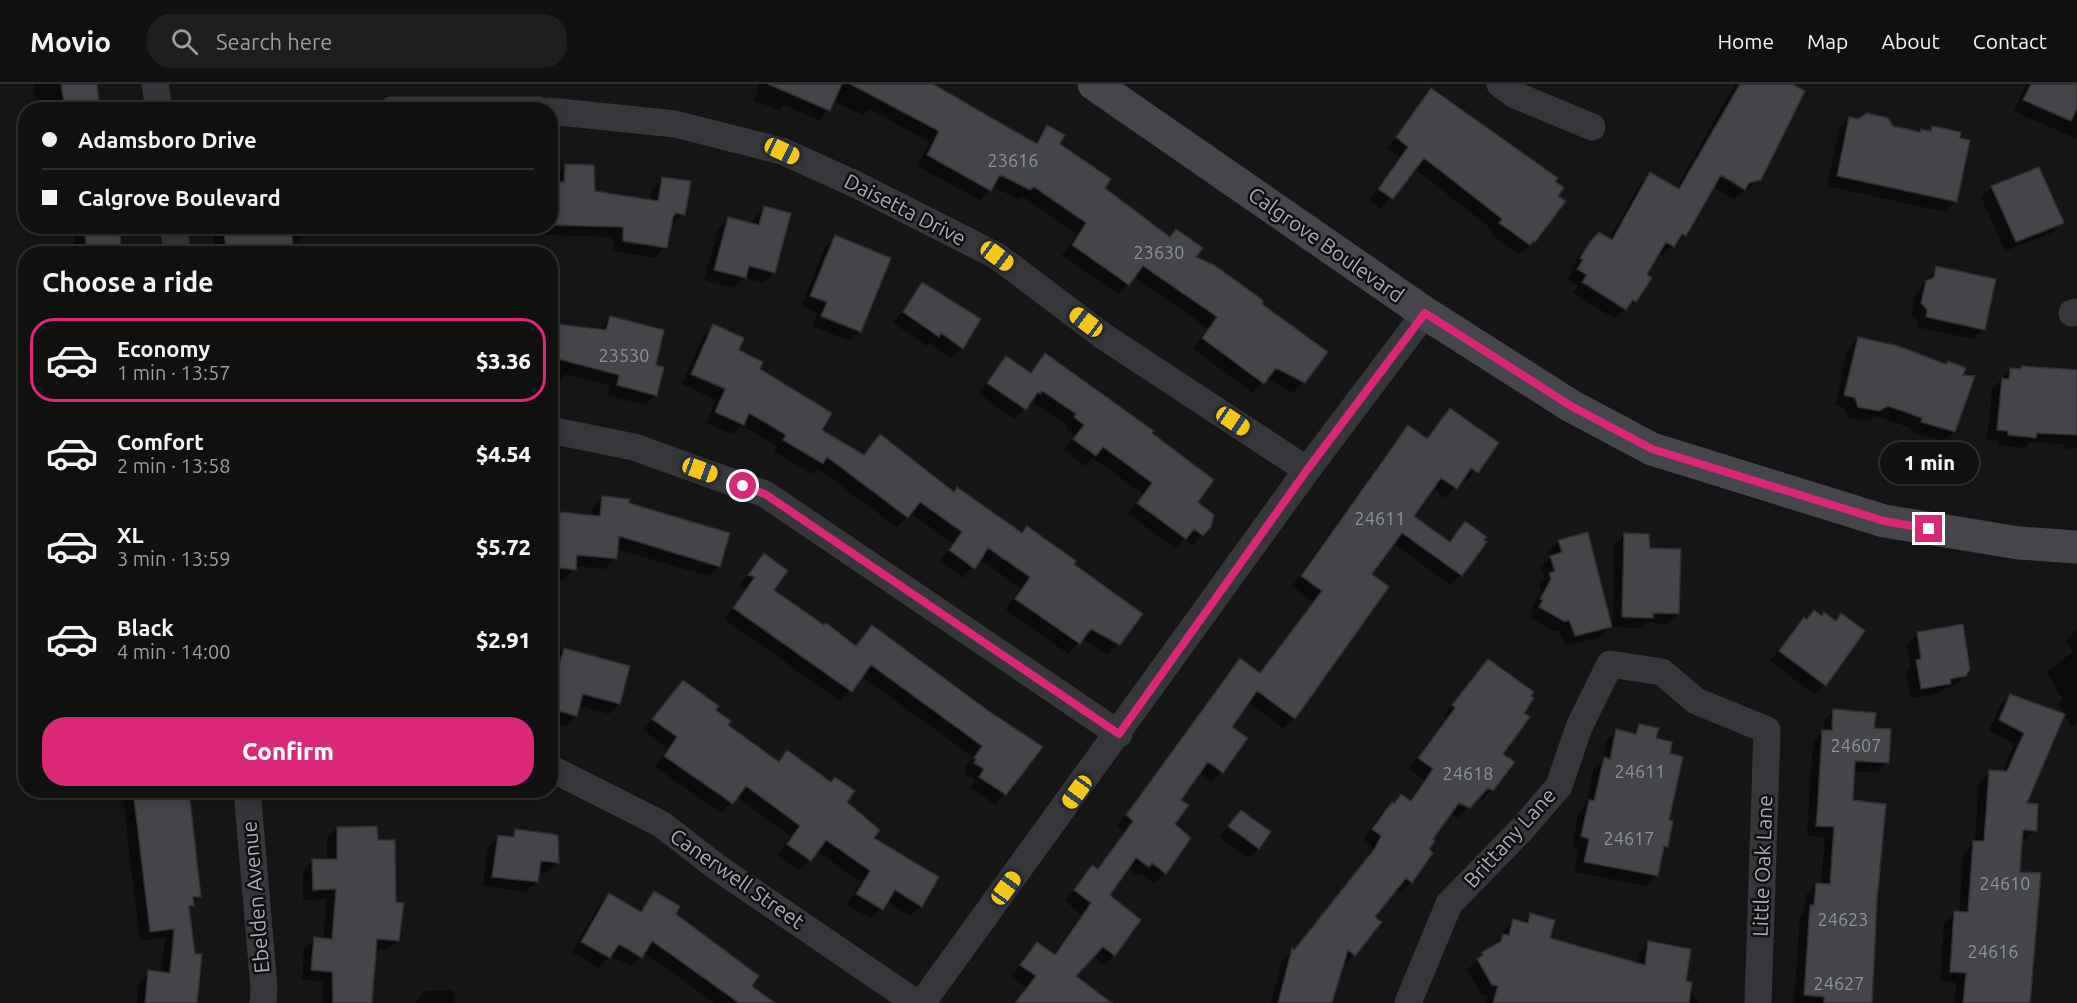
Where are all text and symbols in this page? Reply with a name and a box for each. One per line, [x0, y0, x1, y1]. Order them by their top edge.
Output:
search box [147, 14, 567, 68]
icon: search [168, 25, 201, 58]
text: Movio [30, 26, 111, 57]
text: Search here [216, 29, 332, 54]
text: Home [1717, 29, 1774, 53]
text: Map [1807, 29, 1848, 53]
text: About [1881, 29, 1940, 53]
text: Contact [1973, 29, 2047, 53]
text: Adamsboro Drive [78, 127, 257, 152]
car [762, 135, 802, 167]
house number: 23616 [988, 150, 1038, 170]
street label: Daisetta Drive [841, 168, 970, 250]
street label: Calgrove Boulevard [1244, 182, 1409, 307]
text: Calgrove Boulevard [78, 185, 281, 210]
car [977, 238, 1017, 274]
house number: 23630 [1134, 242, 1184, 262]
text: Choose a ride [42, 267, 214, 297]
car [1066, 304, 1106, 340]
icon: car [45, 333, 99, 387]
text: Economy [117, 336, 210, 361]
house number: 23530 [599, 345, 649, 365]
text: $3.36 [476, 348, 531, 373]
text: 1 min · 13:57 [117, 361, 231, 384]
car [1213, 403, 1253, 439]
icon: car [45, 426, 99, 480]
text: Comfort [117, 429, 204, 454]
text: $4.54 [476, 441, 531, 466]
callout: 1 min [1880, 442, 1978, 484]
text: 1 min [1904, 451, 1955, 474]
text: 2 min · 13:58 [117, 454, 231, 477]
car [680, 455, 720, 485]
route start [729, 472, 756, 499]
house number: 24611 [1355, 508, 1405, 528]
route end [1915, 515, 1942, 542]
icon: car [45, 519, 99, 573]
text: XL [117, 522, 144, 547]
text: $5.72 [476, 534, 531, 559]
text: 3 min · 13:59 [117, 547, 231, 570]
icon: car [45, 612, 99, 666]
text: Black [117, 615, 174, 640]
text: $2.91 [476, 627, 531, 652]
text: 4 min · 14:00 [117, 640, 231, 663]
button: Confirm [42, 717, 534, 786]
house number: 24607 [1831, 735, 1881, 755]
house number: 24611 [1615, 761, 1665, 781]
house number: 24618 [1443, 763, 1493, 783]
car [1059, 772, 1095, 812]
street label: Brittany Lane [1458, 783, 1560, 892]
street label: Little Oak Lane [1748, 795, 1776, 937]
street label: Ebelden Avenue [236, 820, 274, 974]
street label: Canerwell Street [666, 823, 809, 933]
house number: 24617 [1604, 828, 1654, 848]
car [988, 868, 1024, 908]
house number: 24610 [1980, 873, 2030, 893]
house number: 24623 [1818, 909, 1868, 929]
house number: 24616 [1968, 941, 2018, 961]
house number: 24627 [1814, 973, 1864, 993]

